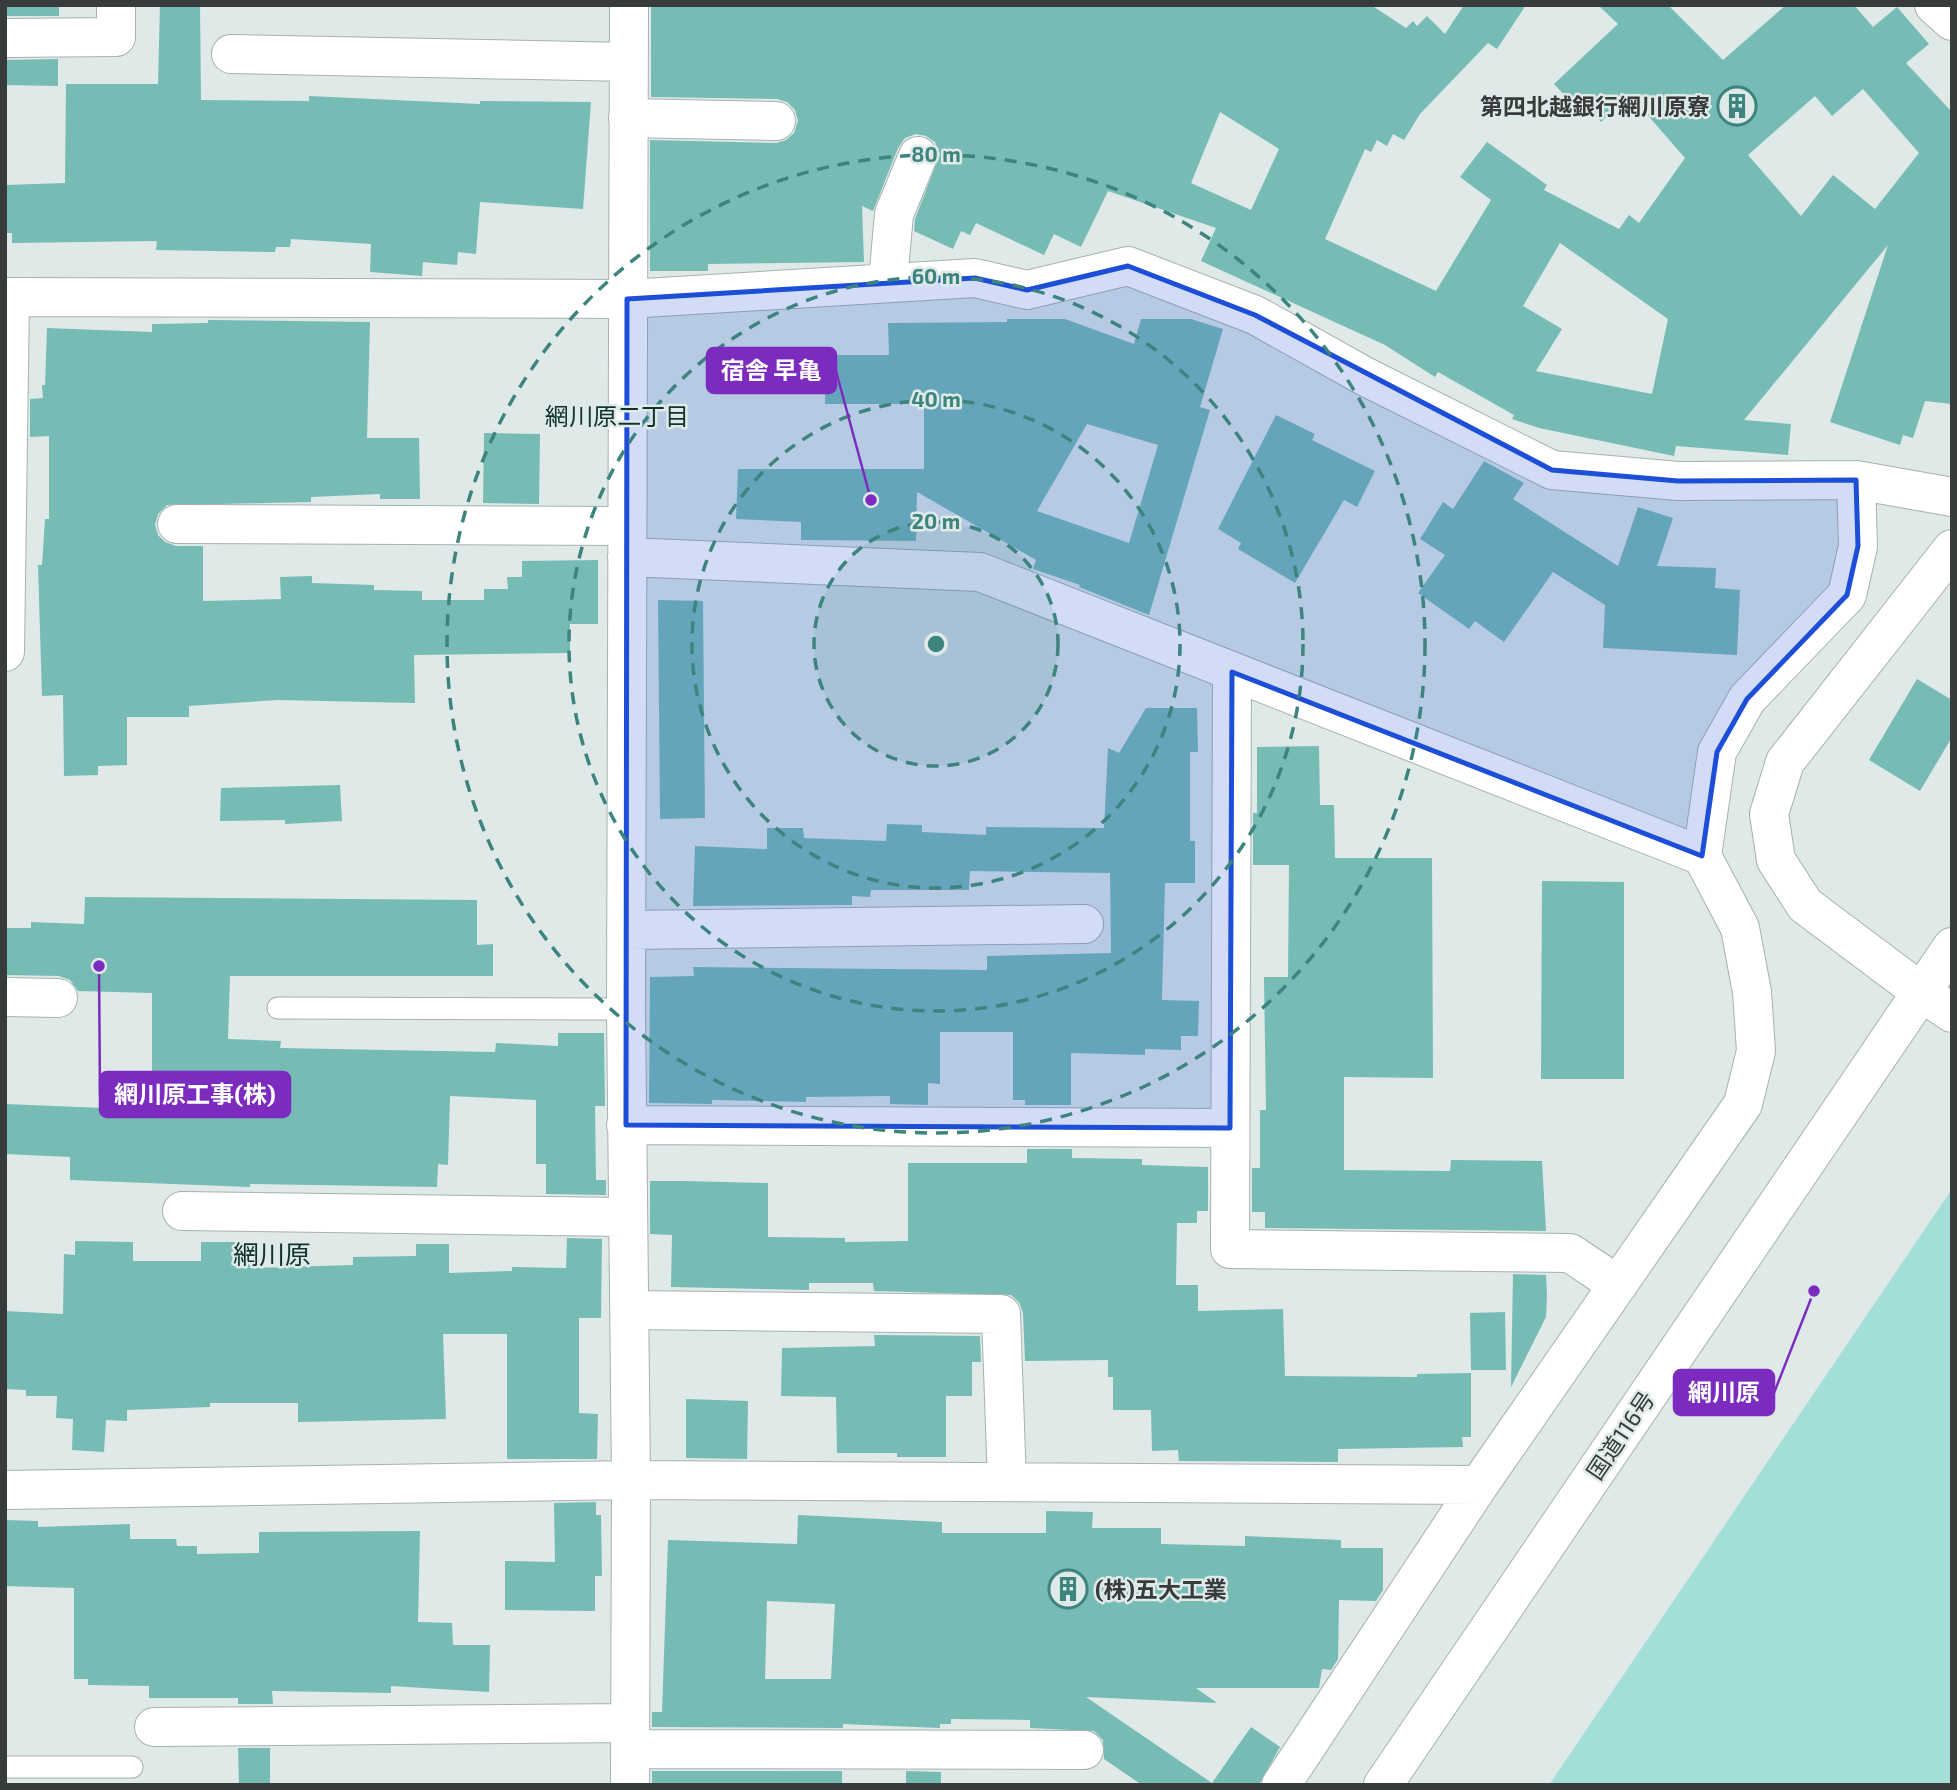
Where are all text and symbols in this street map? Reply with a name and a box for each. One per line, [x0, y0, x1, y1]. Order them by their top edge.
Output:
building icon: 第四北越銀行網川原寮 [1716, 85, 1758, 127]
place label: 第四北越銀行網川原寮 [1480, 92, 1710, 120]
text: 80 m [911, 141, 961, 166]
text: 60 m [912, 263, 960, 288]
callout: 宿舎 早亀 [707, 348, 836, 393]
text: 宿舎 早亀 [720, 355, 822, 384]
text: 40 m [911, 386, 961, 411]
district label: 網川原二丁目 [545, 401, 689, 430]
text: 20 m [912, 508, 960, 533]
centre of rings [924, 632, 948, 656]
callout: 網川原工事(株) [100, 1072, 290, 1117]
text: 網川原工事(株) [114, 1079, 276, 1108]
district label: 網川原 [233, 1238, 311, 1269]
callout: 網川原 [1674, 1370, 1774, 1415]
text: 網川原 [1688, 1377, 1760, 1406]
street label: 国道116号 [1580, 1386, 1660, 1484]
building icon: (株)五大工業 [1047, 1568, 1089, 1610]
place label: (株)五大工業 [1095, 1575, 1227, 1603]

